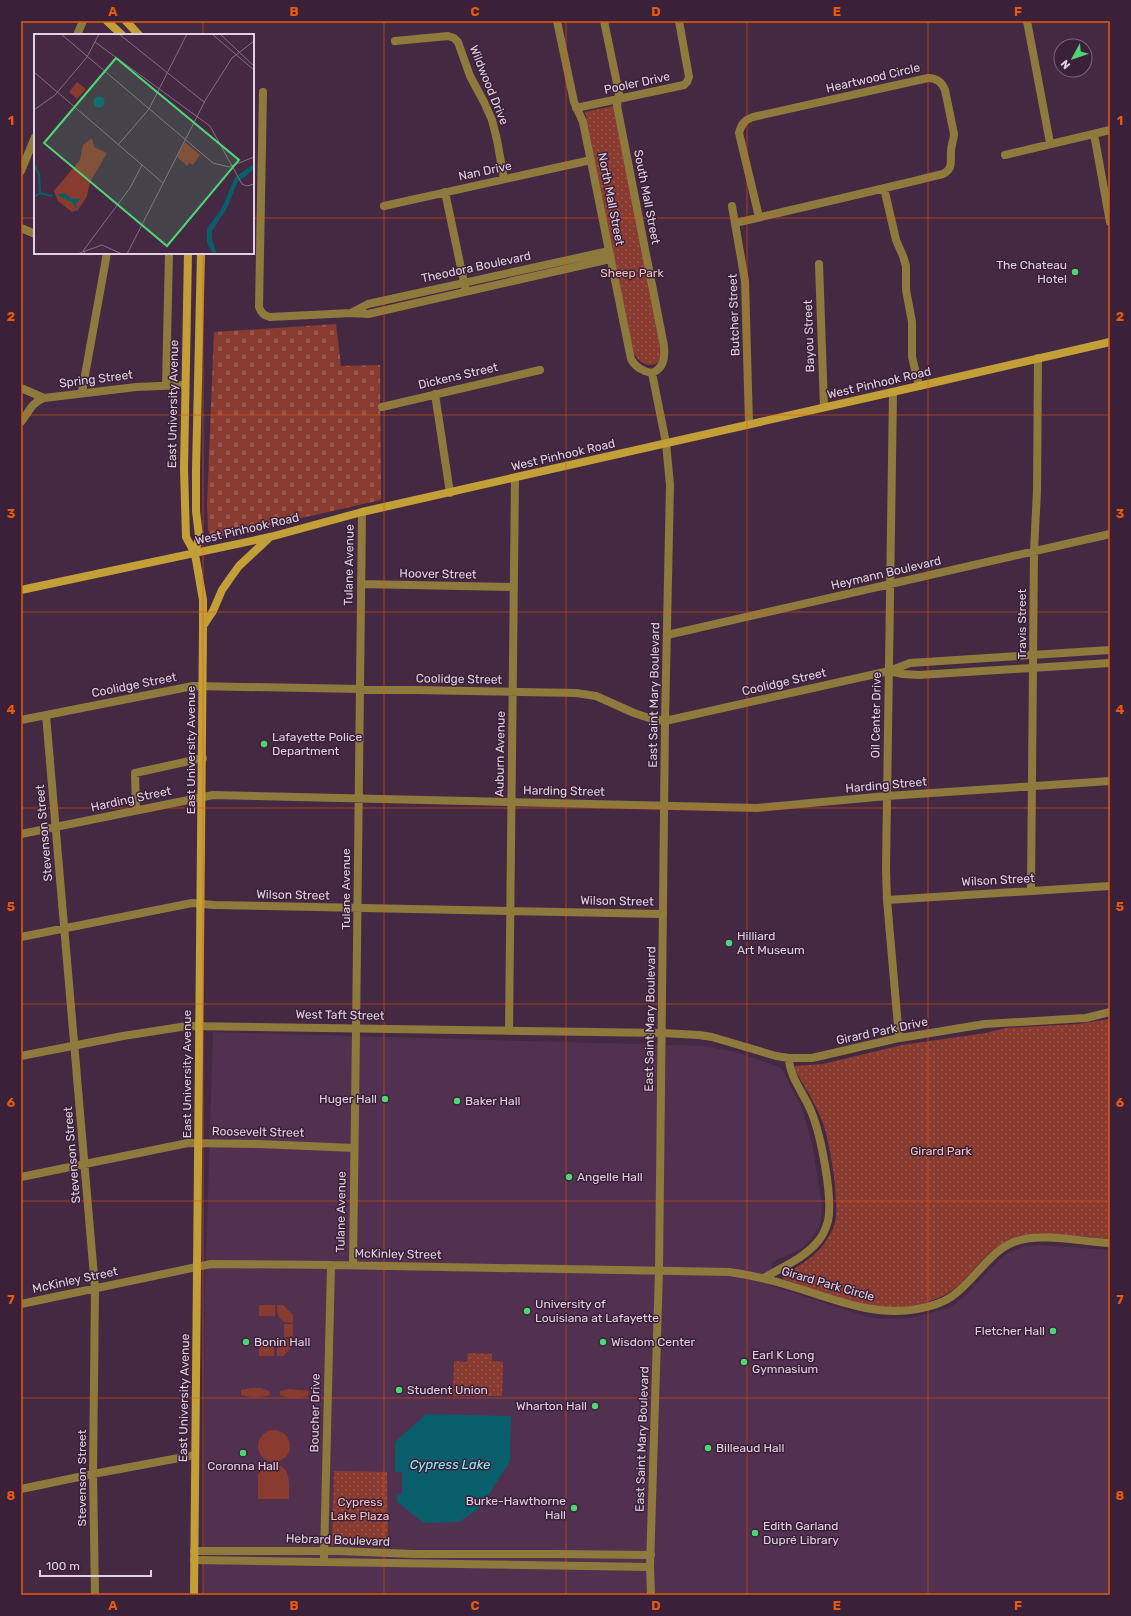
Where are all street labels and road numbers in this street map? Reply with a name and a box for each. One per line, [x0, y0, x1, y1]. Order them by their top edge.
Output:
street label: Wildwood Drive [467, 43, 511, 127]
street label: Heartwood Circle [825, 60, 922, 96]
street label: Pooler Drive [603, 69, 672, 97]
street label: South Mall Street [631, 148, 663, 246]
street label: North Mall Street [595, 151, 627, 247]
street label: Nan Drive [457, 158, 513, 183]
street label: Theodora Boulevard [420, 249, 532, 285]
street label: Butcher Street [726, 273, 742, 356]
street label: Bayou Street [801, 299, 817, 373]
street label: East University Avenue [165, 339, 181, 468]
street label: Dickens Street [417, 360, 500, 392]
street label: West Pinhook Road [826, 364, 932, 402]
street label: Spring Street [58, 367, 134, 390]
street label: West Pinhook Road [510, 436, 616, 474]
street label: West Pinhook Road [194, 510, 300, 548]
street label: Tulane Avenue [341, 524, 357, 606]
street label: Heymann Boulevard [830, 554, 942, 592]
street label: Hoover Street [399, 566, 477, 582]
street label: Travis Street [1015, 589, 1029, 659]
street label: East Saint Mary Boulevard [646, 622, 662, 768]
street label: Coolidge Street [740, 665, 828, 699]
street label: Coolidge Street [90, 670, 178, 700]
street label: Coolidge Street [416, 671, 503, 687]
street label: Oil Center Drive [868, 671, 884, 758]
street label: East University Avenue [184, 685, 198, 814]
street label: Auburn Avenue [492, 711, 508, 797]
street label: Harding Street [845, 774, 928, 796]
street label: Harding Street [523, 783, 605, 799]
street label: Stevenson Street [33, 784, 55, 882]
street label: Harding Street [90, 784, 173, 814]
street label: Tulane Avenue [339, 848, 353, 930]
street label: Wilson Street [961, 871, 1035, 889]
street label: Wilson Street [256, 887, 330, 903]
street label: Wilson Street [580, 893, 654, 909]
street label: East Saint Mary Boulevard [642, 946, 658, 1092]
street label: West Taft Street [295, 1007, 385, 1023]
street label: East University Avenue [180, 1009, 194, 1138]
street label: Girard Park Drive [835, 1014, 929, 1048]
street label: Stevenson Street [61, 1106, 83, 1204]
street label: Roosevelt Street [212, 1124, 305, 1140]
street label: Tulane Avenue [333, 1171, 349, 1253]
street label: McKinley Street [354, 1246, 442, 1262]
street label: McKinley Street [31, 1264, 119, 1296]
street label: Girard Park Circle [780, 1264, 876, 1304]
street label: East University Avenue [176, 1333, 192, 1462]
street label: East Saint Mary Boulevard [632, 1366, 652, 1512]
street label: Boucher Drive [307, 1373, 323, 1453]
street label: Stevenson Street [75, 1429, 89, 1527]
street label: Hebrard Boulevard [286, 1531, 390, 1549]

